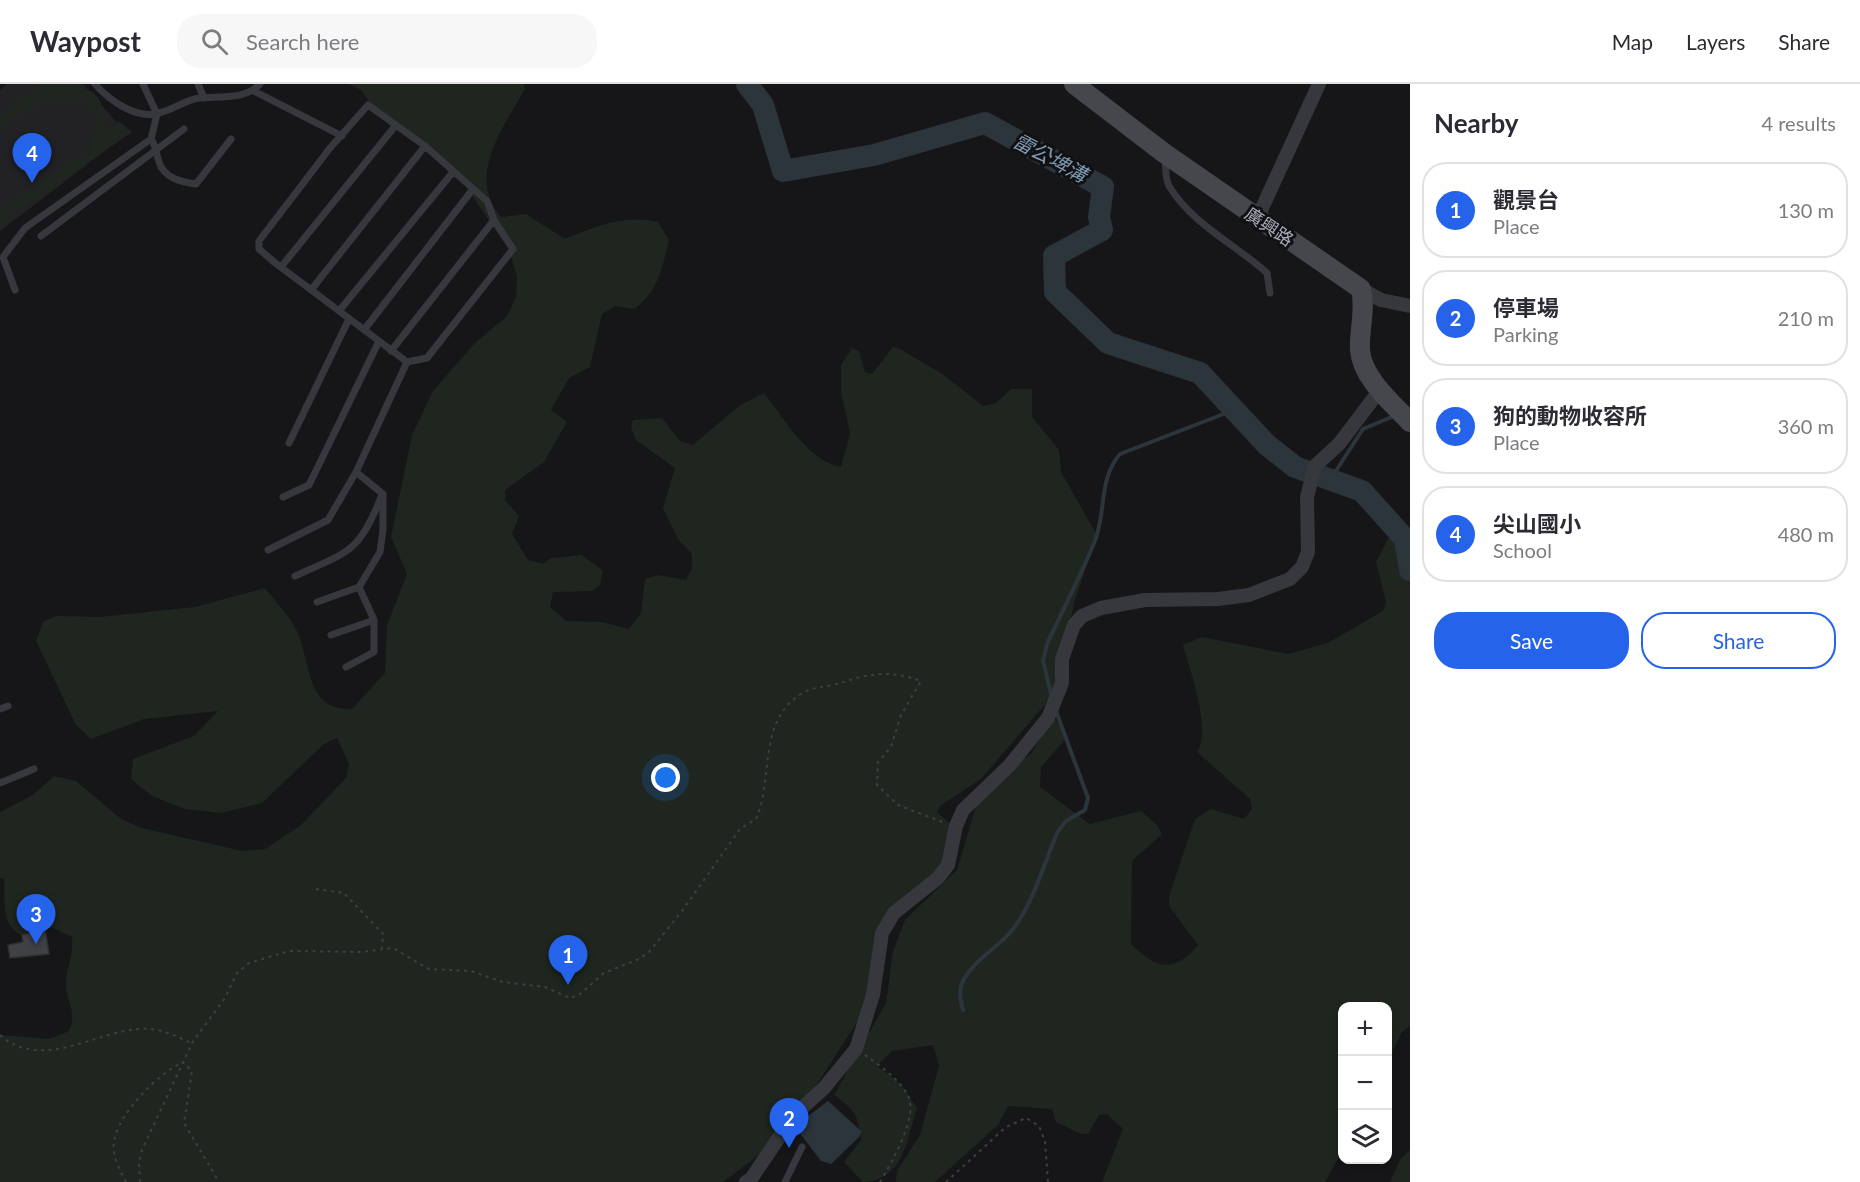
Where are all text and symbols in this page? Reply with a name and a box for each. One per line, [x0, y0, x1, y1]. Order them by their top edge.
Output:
search box [177, 14, 597, 68]
text: Waypost [30, 24, 141, 58]
icon: search [198, 25, 231, 58]
text: Search here [246, 28, 359, 55]
text: Map [1612, 29, 1653, 54]
text: Layers [1686, 29, 1745, 54]
text: Share [1778, 29, 1830, 54]
text: Nearby [1434, 107, 1519, 139]
text: 4 results [1761, 111, 1836, 135]
water label: 雷公埤溝 [1010, 128, 1094, 188]
pin: 4 [12, 134, 51, 183]
text: 觀景台 [1493, 186, 1559, 213]
text: 1 [1450, 198, 1461, 222]
text: 130 m [1778, 198, 1834, 222]
street label: 廣興路 [1241, 202, 1298, 250]
text: Place [1493, 214, 1540, 238]
text: 停車場 [1493, 294, 1559, 321]
text: 2 [1450, 306, 1461, 330]
text: 210 m [1778, 306, 1834, 330]
text: Parking [1493, 322, 1558, 346]
text: 狗的動物收容所 [1493, 402, 1647, 429]
text: 3 [1450, 414, 1461, 438]
text: 360 m [1778, 414, 1834, 438]
text: Place [1493, 430, 1540, 454]
text: 尖山國小 [1493, 510, 1581, 537]
text: 4 [1450, 522, 1461, 546]
text: 480 m [1778, 522, 1834, 546]
text: School [1493, 538, 1552, 562]
button: Save [1434, 612, 1629, 669]
button: Share [1641, 612, 1836, 669]
your location [651, 763, 680, 792]
pin: 3 [16, 894, 56, 944]
pin: 1 [548, 936, 588, 985]
map controls [1338, 1002, 1392, 1164]
button: + [1338, 1002, 1392, 1056]
button: − [1338, 1056, 1392, 1110]
pin: 2 [770, 1098, 808, 1148]
button: layers [1338, 1110, 1392, 1164]

